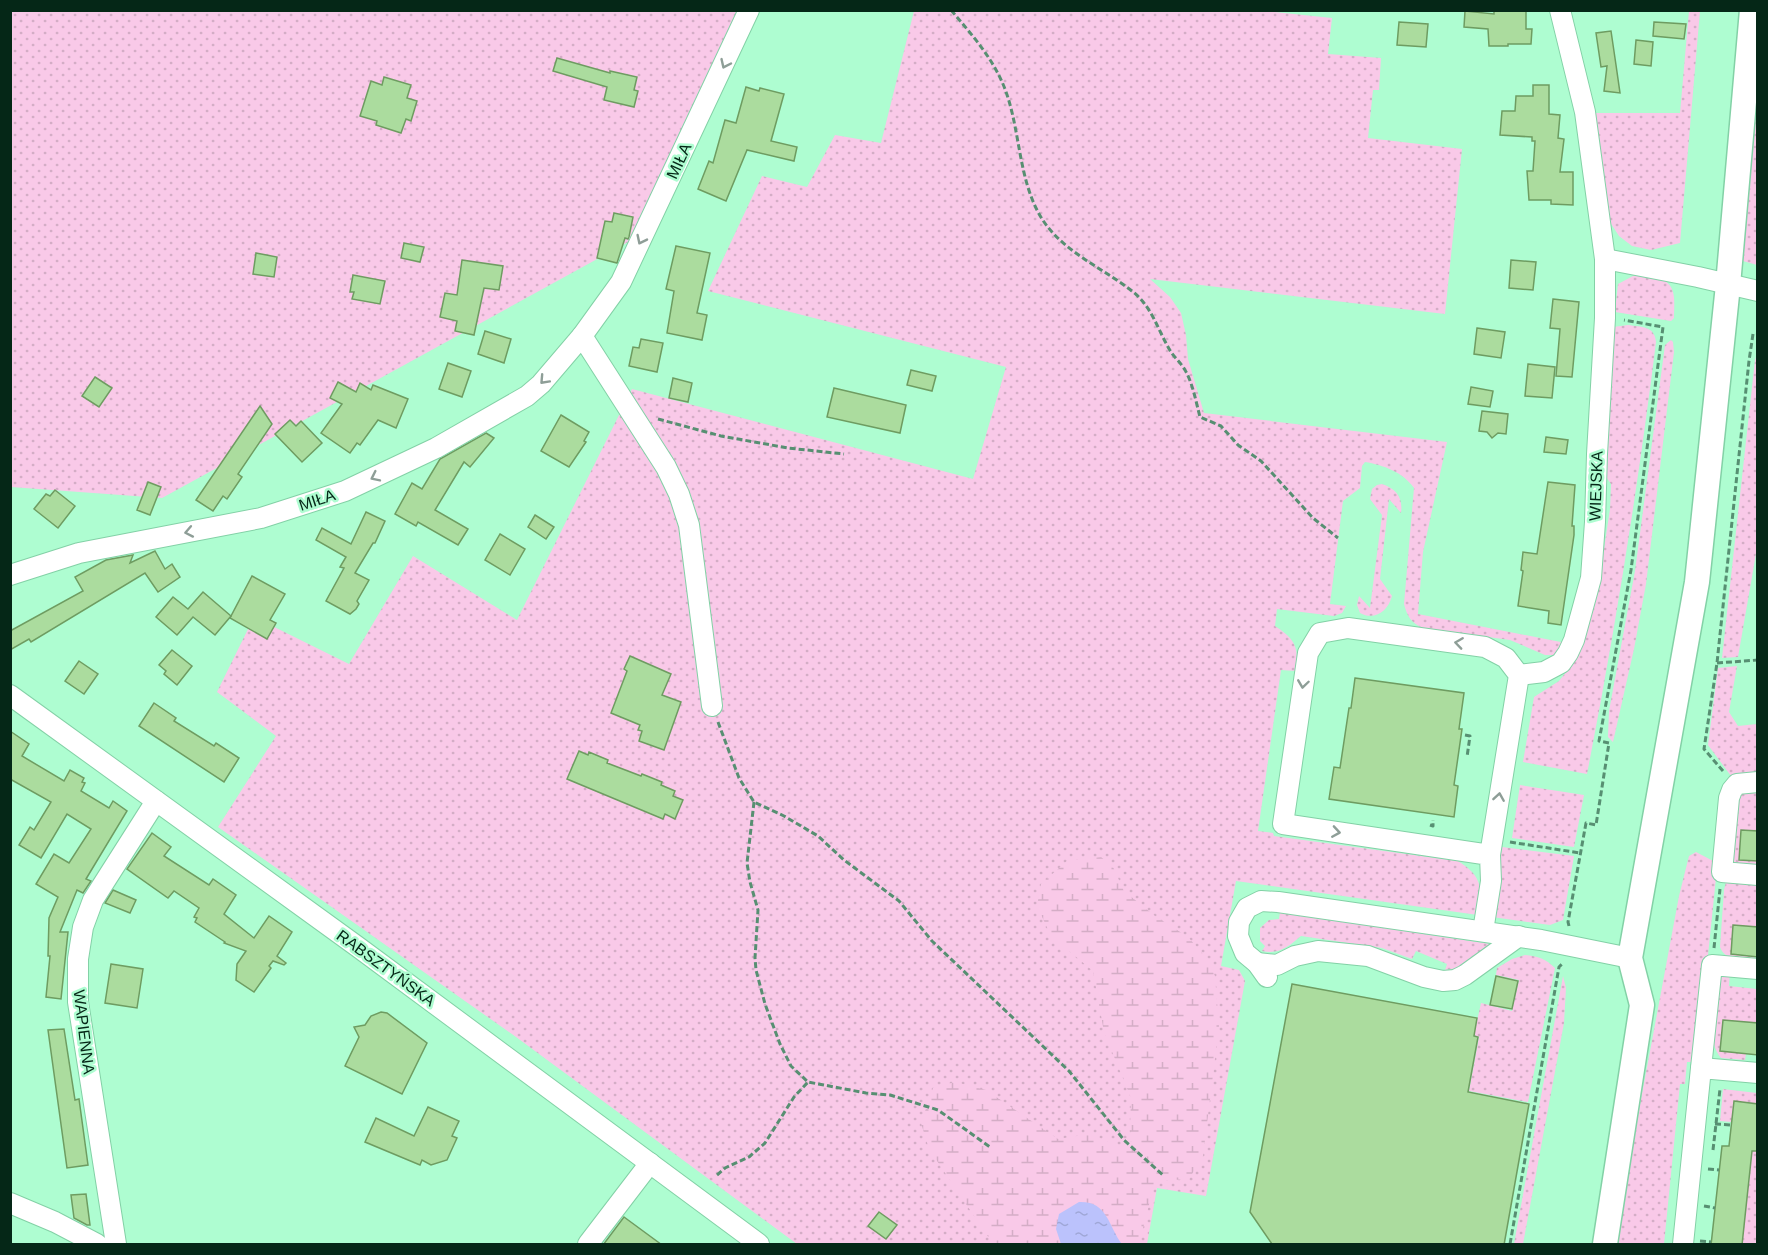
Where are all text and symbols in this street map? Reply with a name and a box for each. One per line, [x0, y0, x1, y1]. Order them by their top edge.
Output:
one-way arrow [720, 57, 732, 68]
street label: MIŁA [663, 140, 695, 182]
one-way arrow [637, 233, 649, 244]
one-way arrow [540, 373, 551, 384]
street label: WIEJSKA [1586, 450, 1606, 521]
one-way arrow [370, 469, 381, 481]
street label: MIŁA [297, 486, 338, 514]
one-way arrow [184, 525, 194, 538]
one-way arrow [1454, 638, 1464, 650]
one-way arrow [1298, 679, 1310, 689]
one-way arrow [1493, 793, 1505, 802]
one-way arrow [1332, 825, 1341, 837]
street label: RABSZTYŃSKA [334, 926, 439, 1010]
street label: WAPIENNA [70, 989, 98, 1075]

